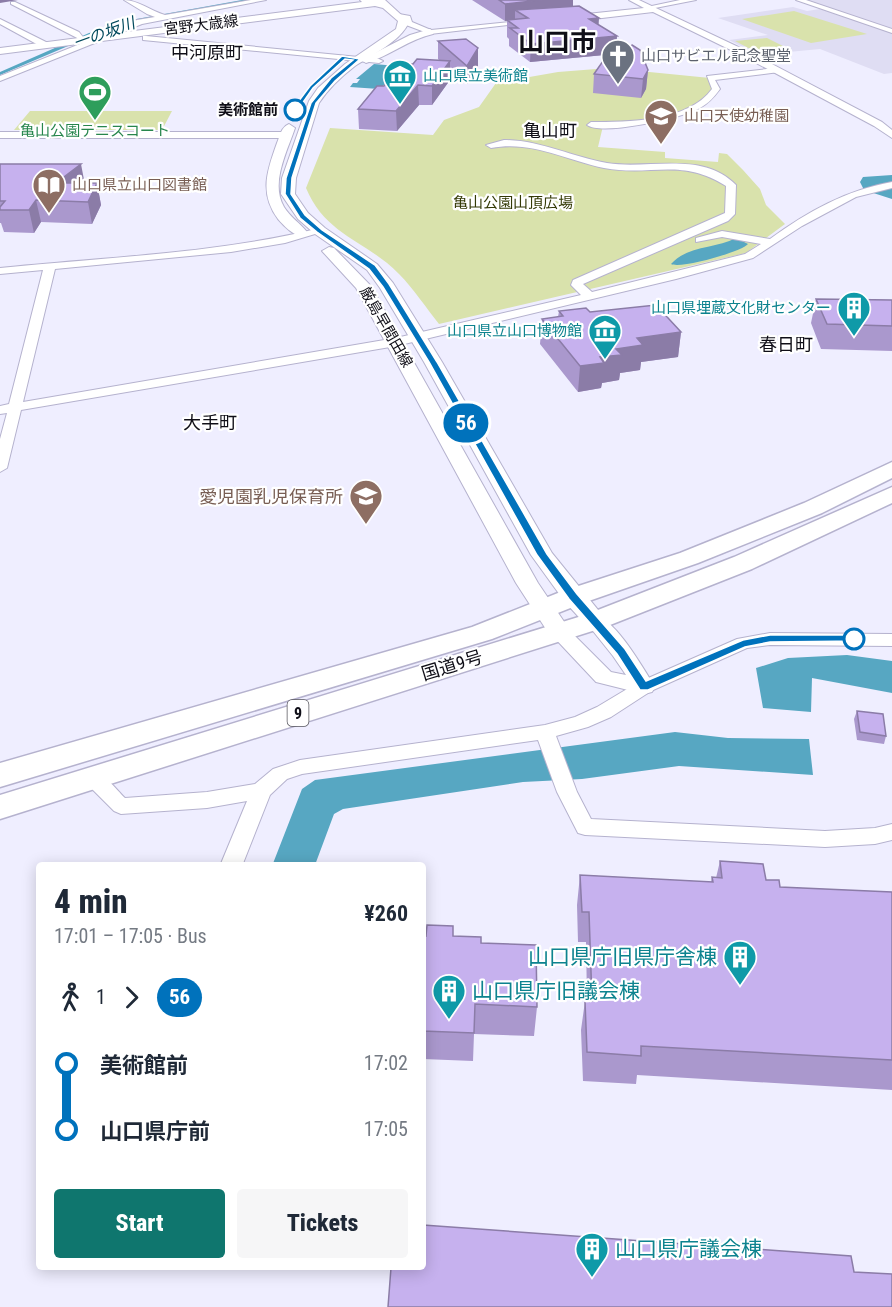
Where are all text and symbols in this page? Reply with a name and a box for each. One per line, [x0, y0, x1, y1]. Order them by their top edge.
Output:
street label: 宮野大歳線 [163, 11, 239, 39]
water label: 一の坂川 [71, 12, 139, 53]
district label: 山口市 [518, 27, 596, 57]
church icon: 山口サビエル記念聖堂 [600, 38, 636, 85]
district label: 中河原町 [171, 42, 243, 63]
place label: 山口サビエル記念聖堂 [641, 47, 791, 65]
museum icon: 山口県立美術館 [382, 58, 418, 105]
place label: 山口県立美術館 [423, 67, 528, 85]
sports icon: 亀山公園テニスコート [77, 74, 113, 121]
school or university icon: 山口天使幼稚園 [643, 98, 679, 145]
marker: 美術館前 [284, 99, 306, 121]
place label: 美術館前 [218, 101, 278, 119]
place label: 山口天使幼稚園 [684, 107, 789, 125]
district label: 亀山町 [523, 120, 577, 141]
place label: 亀山公園テニスコート [20, 122, 170, 140]
library icon: 山口県立山口図書館 [31, 167, 67, 214]
place label: 山口県立山口図書館 [72, 176, 207, 194]
park label: 亀山公園山頂広場 [453, 194, 573, 212]
street label: 厳島早間田線 [356, 284, 416, 370]
building icon: 山口県埋蔵文化財センター [836, 290, 872, 337]
place label: 山口県埋蔵文化財センター [651, 299, 831, 317]
museum icon: 山口県立山口博物館 [587, 313, 623, 360]
place label: 山口県立山口博物館 [447, 322, 582, 340]
district label: 春日町 [759, 334, 813, 355]
line badge: 56 [439, 404, 493, 442]
text: 56 [455, 411, 477, 435]
district label: 大手町 [183, 412, 237, 433]
school or university icon: 愛児園乳児保育所 [348, 478, 384, 525]
place label: 愛児園乳児保育所 [199, 486, 343, 507]
unlabelled marker [843, 628, 865, 650]
street label: 国道9号 [419, 646, 485, 684]
road number: 9 [288, 700, 308, 726]
text: 4 min [54, 882, 128, 921]
text: ¥260 [364, 901, 408, 926]
text: 17:01 – 17:05 · Bus [54, 924, 207, 948]
building icon: 山口県庁旧県庁舎棟 [722, 939, 758, 986]
place label: 山口県庁旧県庁舎棟 [528, 945, 717, 969]
building icon: 山口県庁旧議会棟 [431, 973, 467, 1020]
place label: 山口県庁旧議会棟 [472, 979, 640, 1003]
icon: walk [54, 981, 87, 1014]
icon: forward [115, 981, 148, 1014]
text: 1 [96, 985, 106, 1009]
text: 56 [169, 985, 190, 1009]
text: 17:02 [364, 1051, 408, 1075]
text: 美術館前 [100, 1053, 188, 1078]
text: 17:05 [364, 1117, 408, 1141]
text: 山口県庁前 [100, 1119, 210, 1144]
button: Start [54, 1189, 225, 1258]
button: Tickets [237, 1189, 408, 1258]
building icon: 山口県庁議会棟 [574, 1231, 610, 1278]
place label: 山口県庁議会棟 [615, 1237, 762, 1261]

